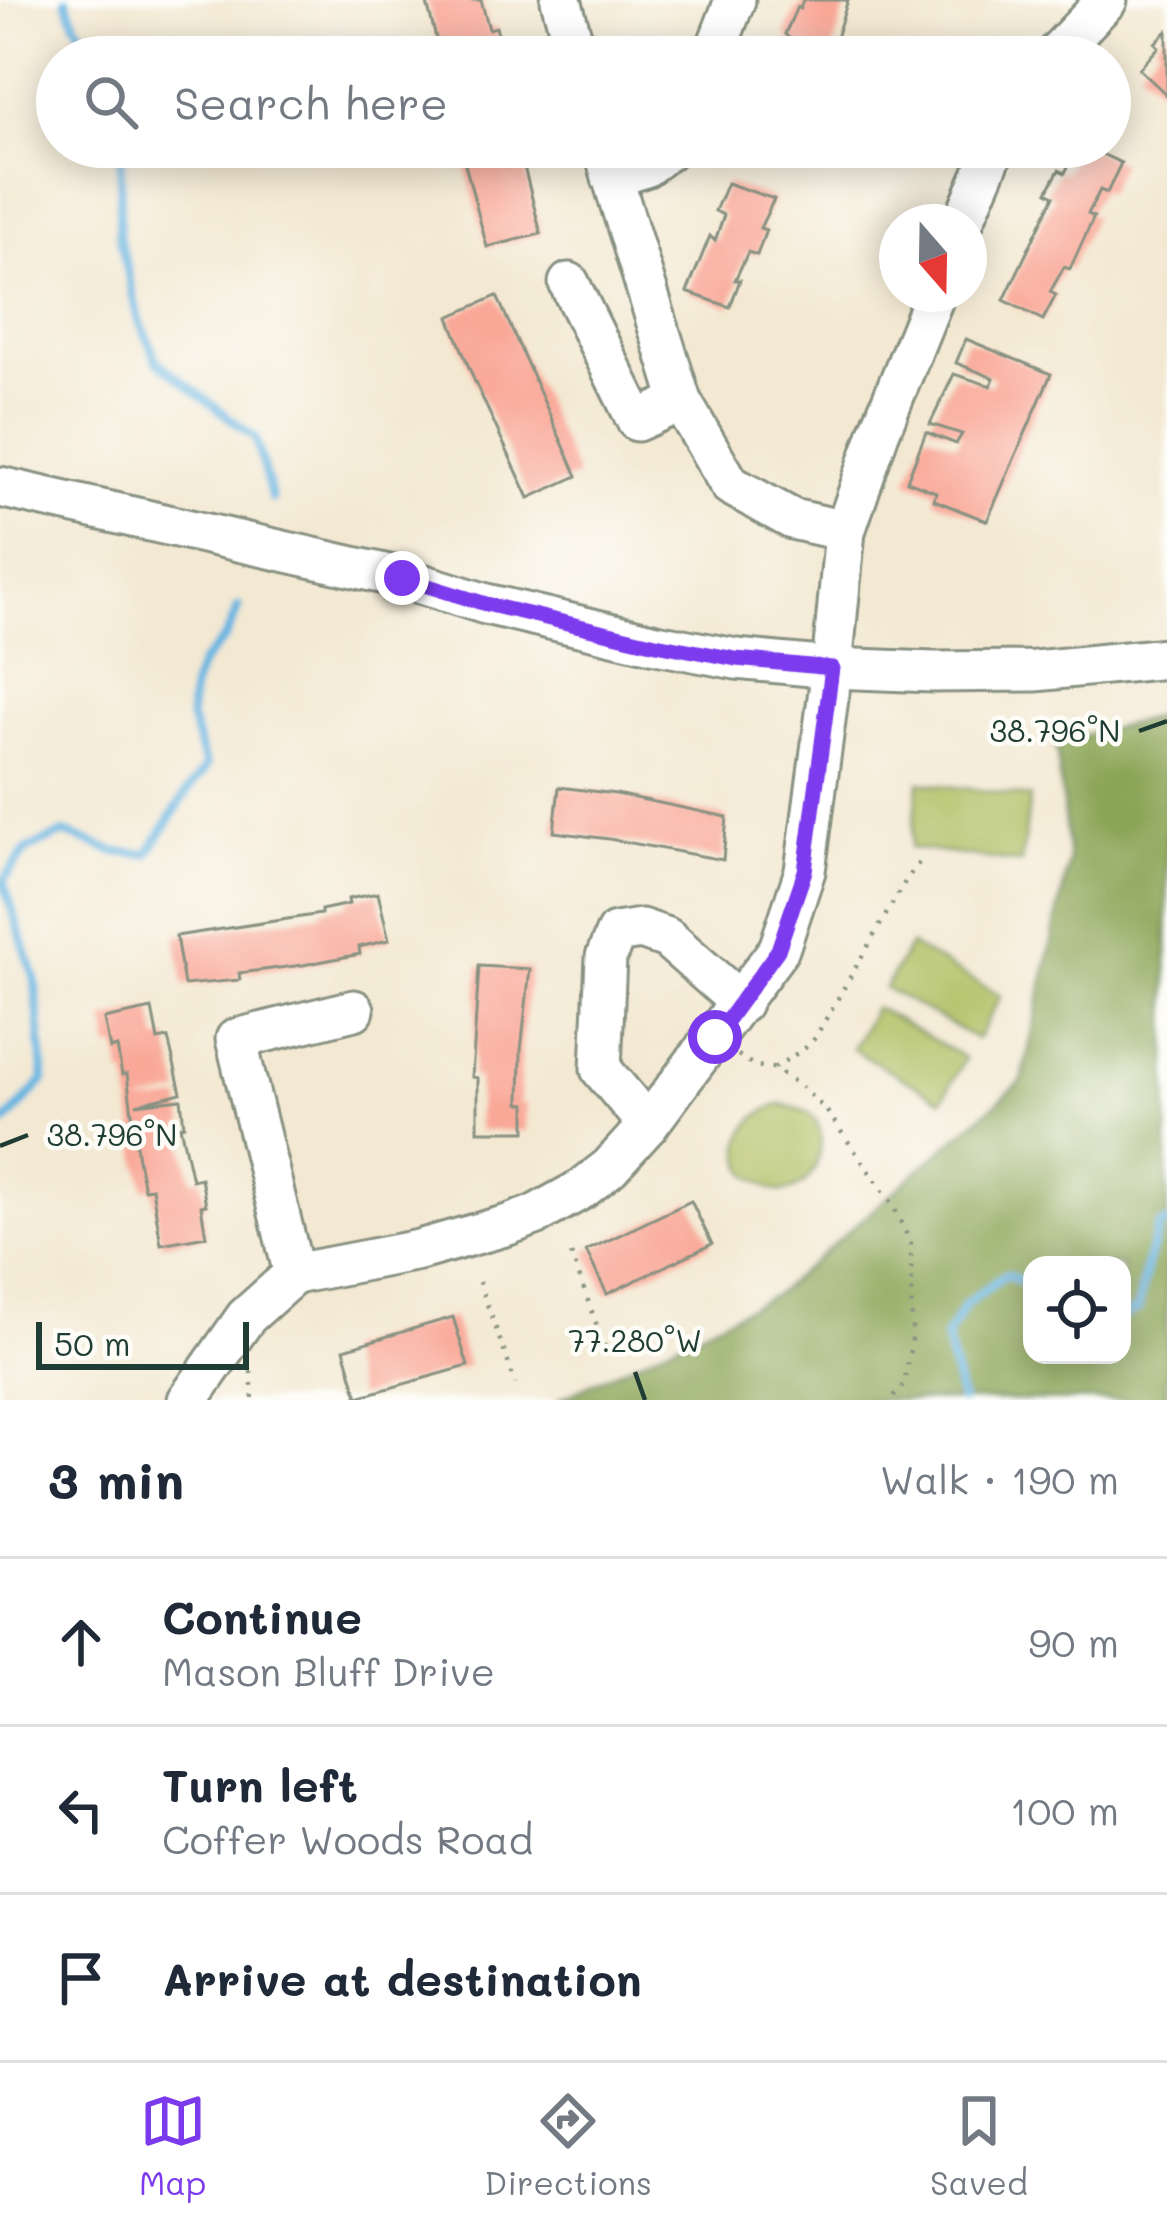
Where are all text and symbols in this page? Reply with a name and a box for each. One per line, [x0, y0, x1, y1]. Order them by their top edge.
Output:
search box [36, 36, 1131, 168]
icon: search [78, 69, 144, 135]
text: Search here [174, 73, 448, 131]
north arrow [879, 204, 987, 312]
route end [375, 551, 429, 605]
text: 38.796°N [990, 710, 1120, 750]
route start [688, 1010, 742, 1064]
text: 38.796°N [47, 1114, 177, 1154]
map controls [1023, 1256, 1131, 1364]
button: locate [1023, 1256, 1131, 1364]
scale bar [36, 1316, 249, 1369]
text: 77.280°W [568, 1320, 702, 1360]
text: 50 m [54, 1321, 130, 1364]
text: 3 min [48, 1445, 184, 1512]
text: Walk · 190 m [880, 1453, 1119, 1504]
text: Continue [162, 1587, 362, 1645]
icon: ahead [48, 1609, 114, 1675]
text: 90 m [1028, 1616, 1119, 1667]
text: Mason Bluff Drive [162, 1645, 495, 1696]
text: Turn left [162, 1755, 358, 1813]
icon: left [48, 1777, 114, 1843]
text: 100 m [1010, 1784, 1119, 1835]
text: Coffer Woods Road [162, 1813, 533, 1864]
icon: arrive [48, 1945, 114, 2011]
text: Arrive at destination [162, 1949, 642, 2007]
tab: Map [139, 2088, 206, 2203]
tab: Directions [484, 2088, 652, 2203]
tab: Saved [930, 2088, 1028, 2203]

